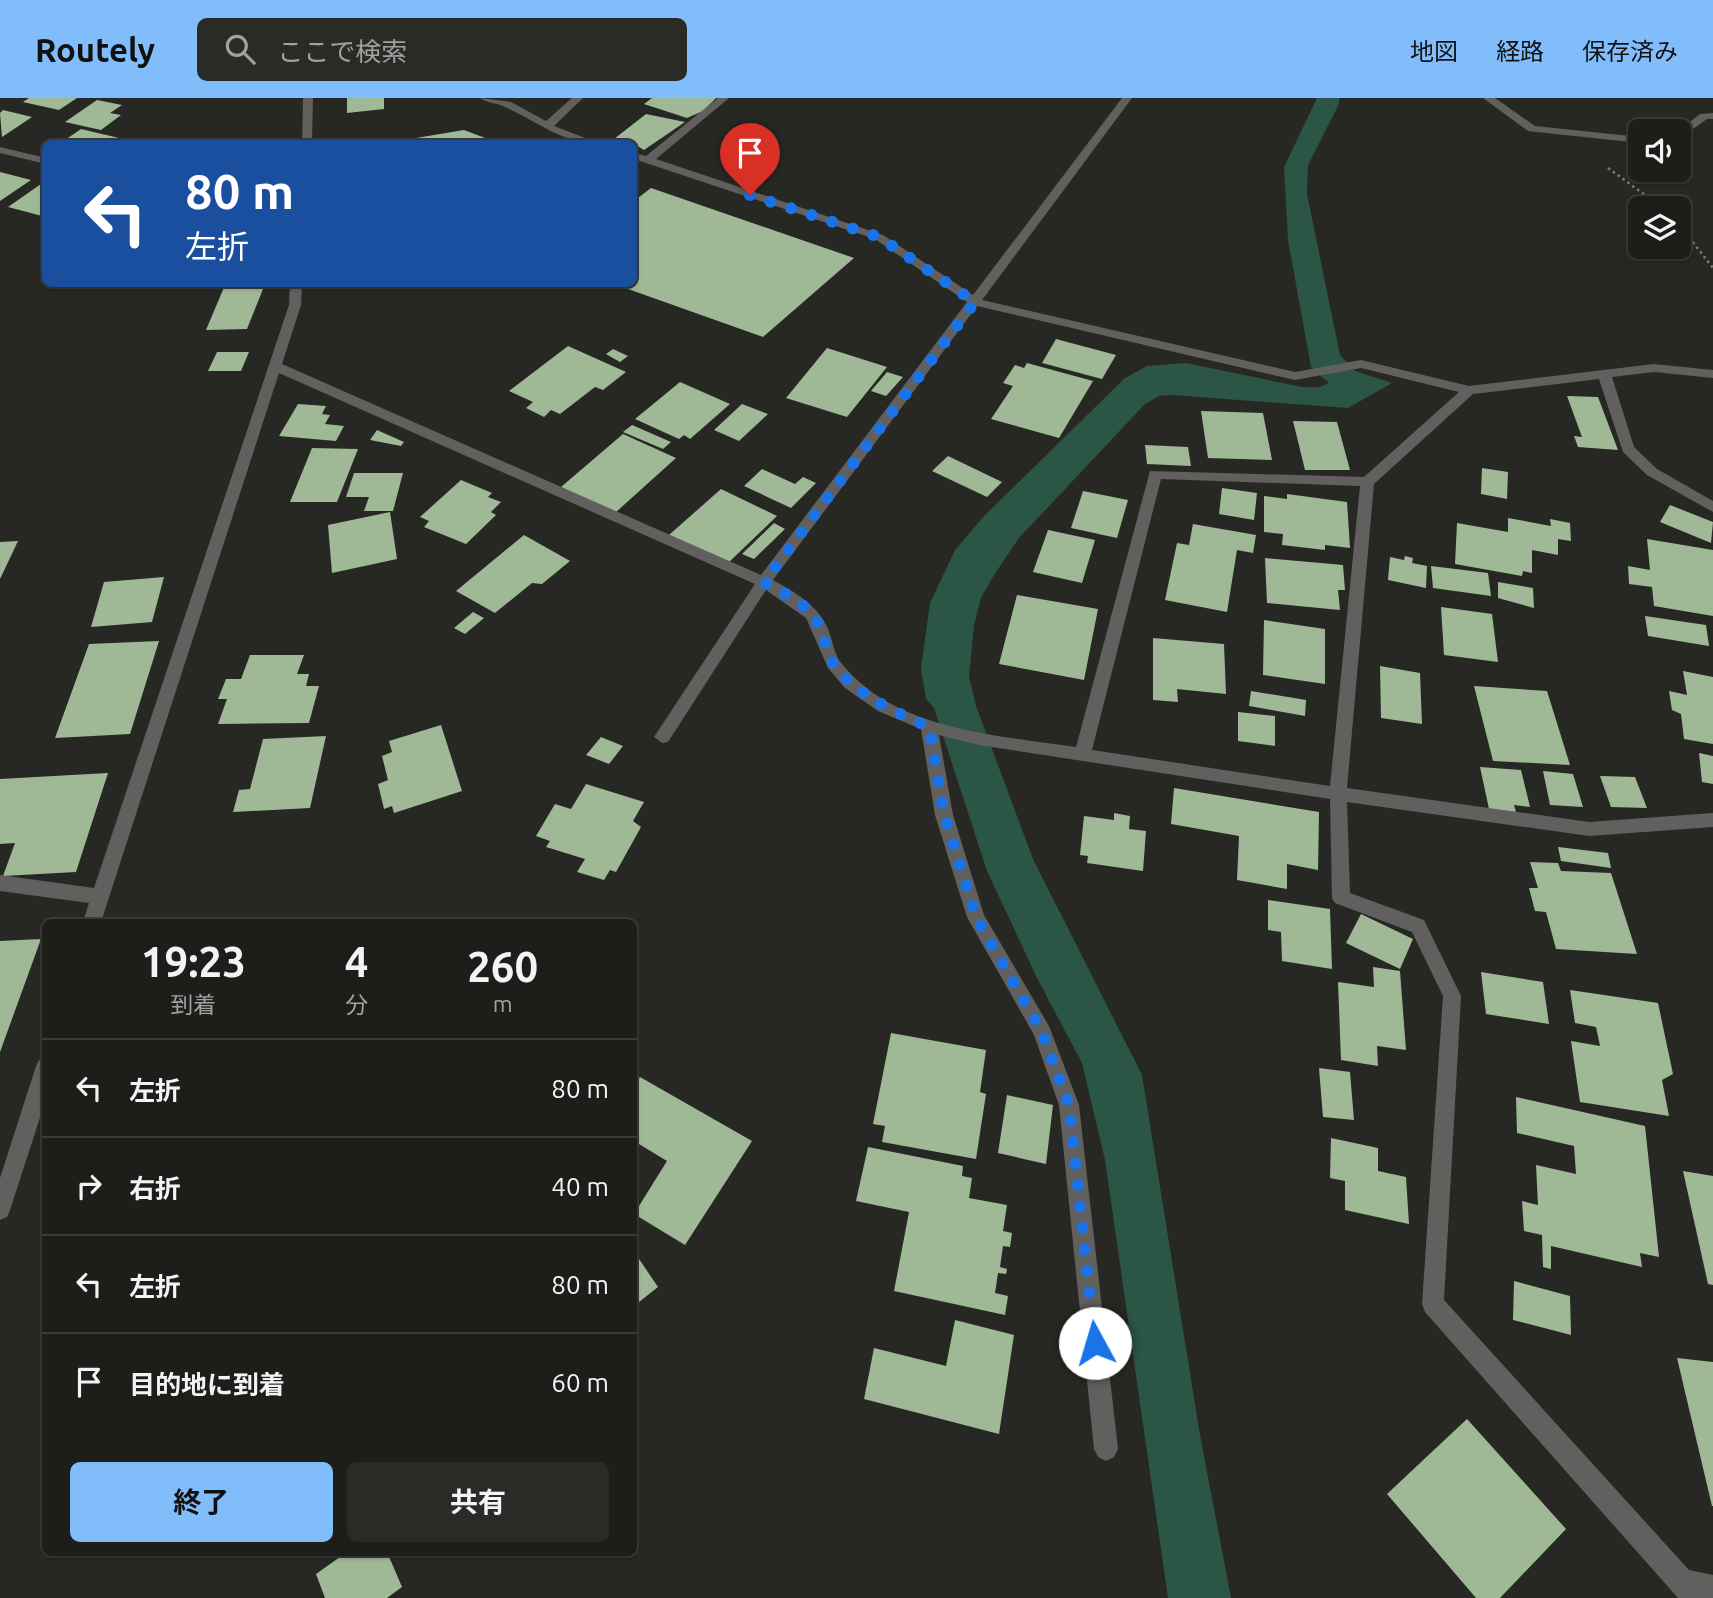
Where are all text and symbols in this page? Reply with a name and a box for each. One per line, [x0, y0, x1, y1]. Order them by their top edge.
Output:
search box [197, 18, 687, 81]
icon: search [221, 30, 259, 68]
text: Routely [35, 31, 155, 68]
text: ここで検索 [277, 37, 407, 66]
text: 地図 [1410, 38, 1458, 65]
text: 経路 [1496, 38, 1544, 65]
text: 保存済み [1582, 38, 1678, 65]
map controls [1628, 119, 1691, 259]
button: sound [1628, 119, 1691, 182]
pin [720, 123, 780, 195]
icon: arrive [731, 134, 769, 172]
text: 80 m [185, 163, 294, 218]
icon: left [70, 168, 161, 259]
button: layers [1628, 196, 1691, 259]
text: 左折 [185, 228, 249, 264]
text: 19:23 [141, 938, 246, 985]
text: 4 [345, 938, 368, 985]
text: 260 [467, 943, 538, 990]
text: m [493, 991, 513, 1016]
text: 到着 [170, 992, 216, 1017]
text: 分 [345, 992, 368, 1017]
icon: left [70, 1069, 108, 1107]
text: 80 m [551, 1074, 609, 1103]
text: 左折 [129, 1076, 181, 1105]
icon: right [70, 1167, 108, 1205]
text: 40 m [551, 1172, 609, 1201]
text: 右折 [129, 1174, 181, 1203]
icon: left [70, 1265, 108, 1303]
text: 80 m [551, 1270, 609, 1299]
text: 左折 [129, 1272, 181, 1301]
position arrow [1058, 1306, 1132, 1380]
icon: arrive [70, 1363, 108, 1401]
text: 60 m [551, 1368, 609, 1397]
text: 目的地に到着 [129, 1370, 285, 1399]
button: 終了 [70, 1462, 333, 1542]
button: 共有 [347, 1462, 609, 1542]

